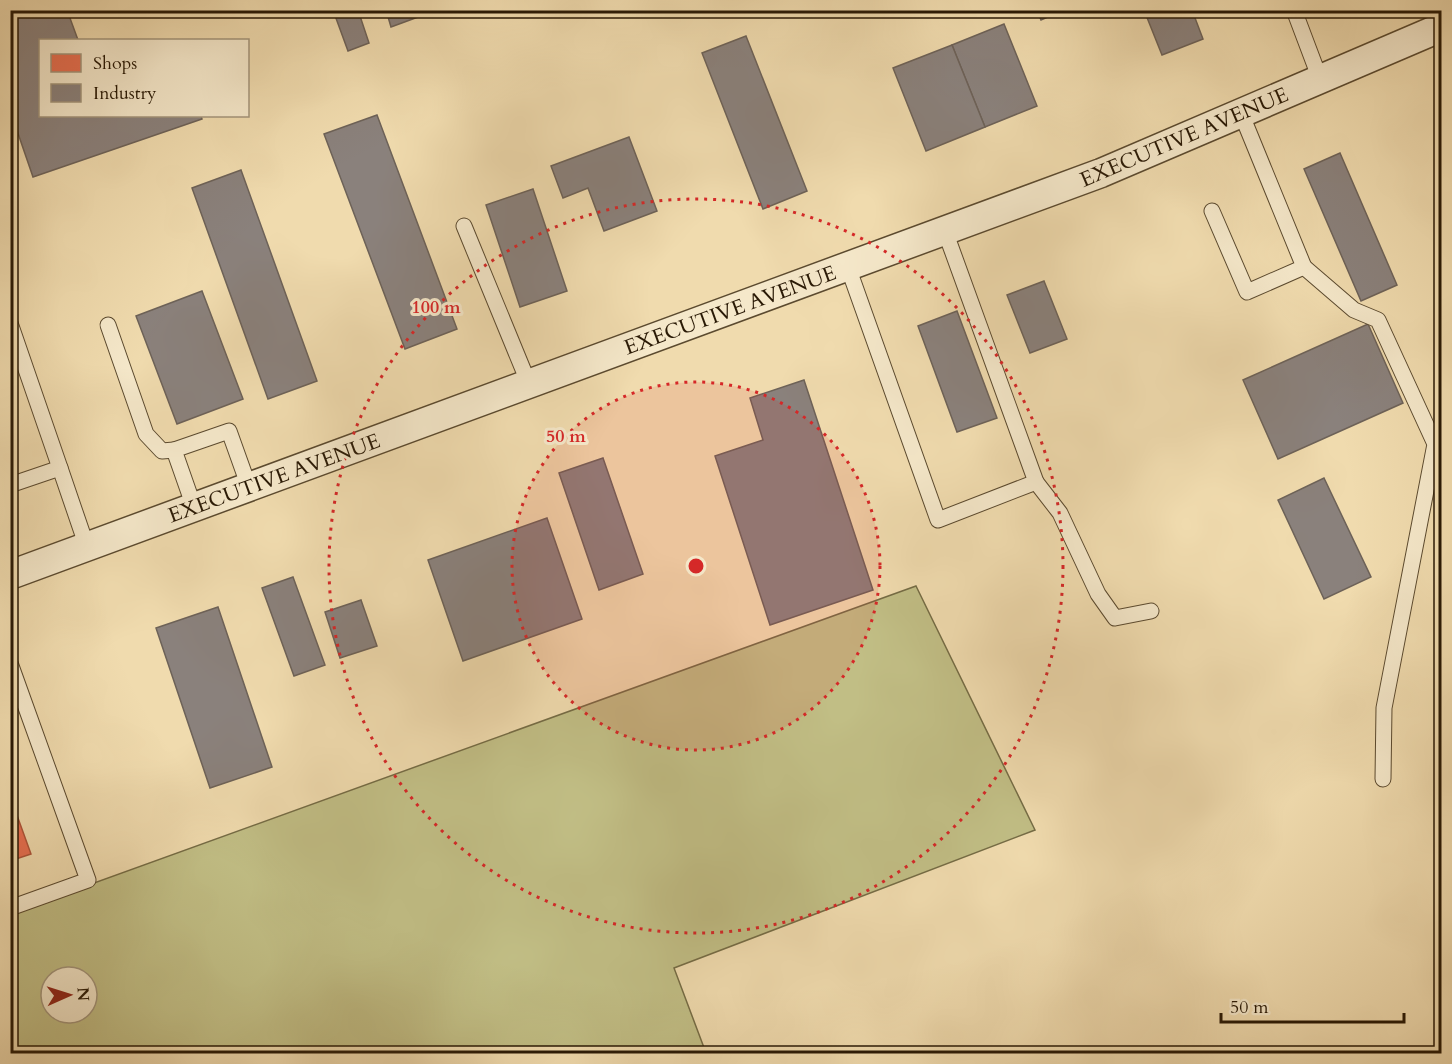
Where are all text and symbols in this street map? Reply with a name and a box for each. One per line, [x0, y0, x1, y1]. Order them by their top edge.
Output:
legend [39, 39, 249, 117]
text: Shops [93, 51, 137, 76]
street label: EXECUTIVE AVENUE [1076, 80, 1293, 194]
text: Industry [93, 81, 157, 106]
street label: EXECUTIVE AVENUE [620, 259, 840, 362]
text: 100 m [411, 295, 461, 320]
text: 50 m [546, 424, 586, 449]
street label: EXECUTIVE AVENUE [164, 427, 384, 530]
centre of rings [686, 556, 706, 576]
north arrow [39, 965, 99, 1025]
scale bar [1221, 986, 1404, 1024]
text: N [72, 987, 94, 1002]
text: 50 m [1230, 995, 1269, 1020]

